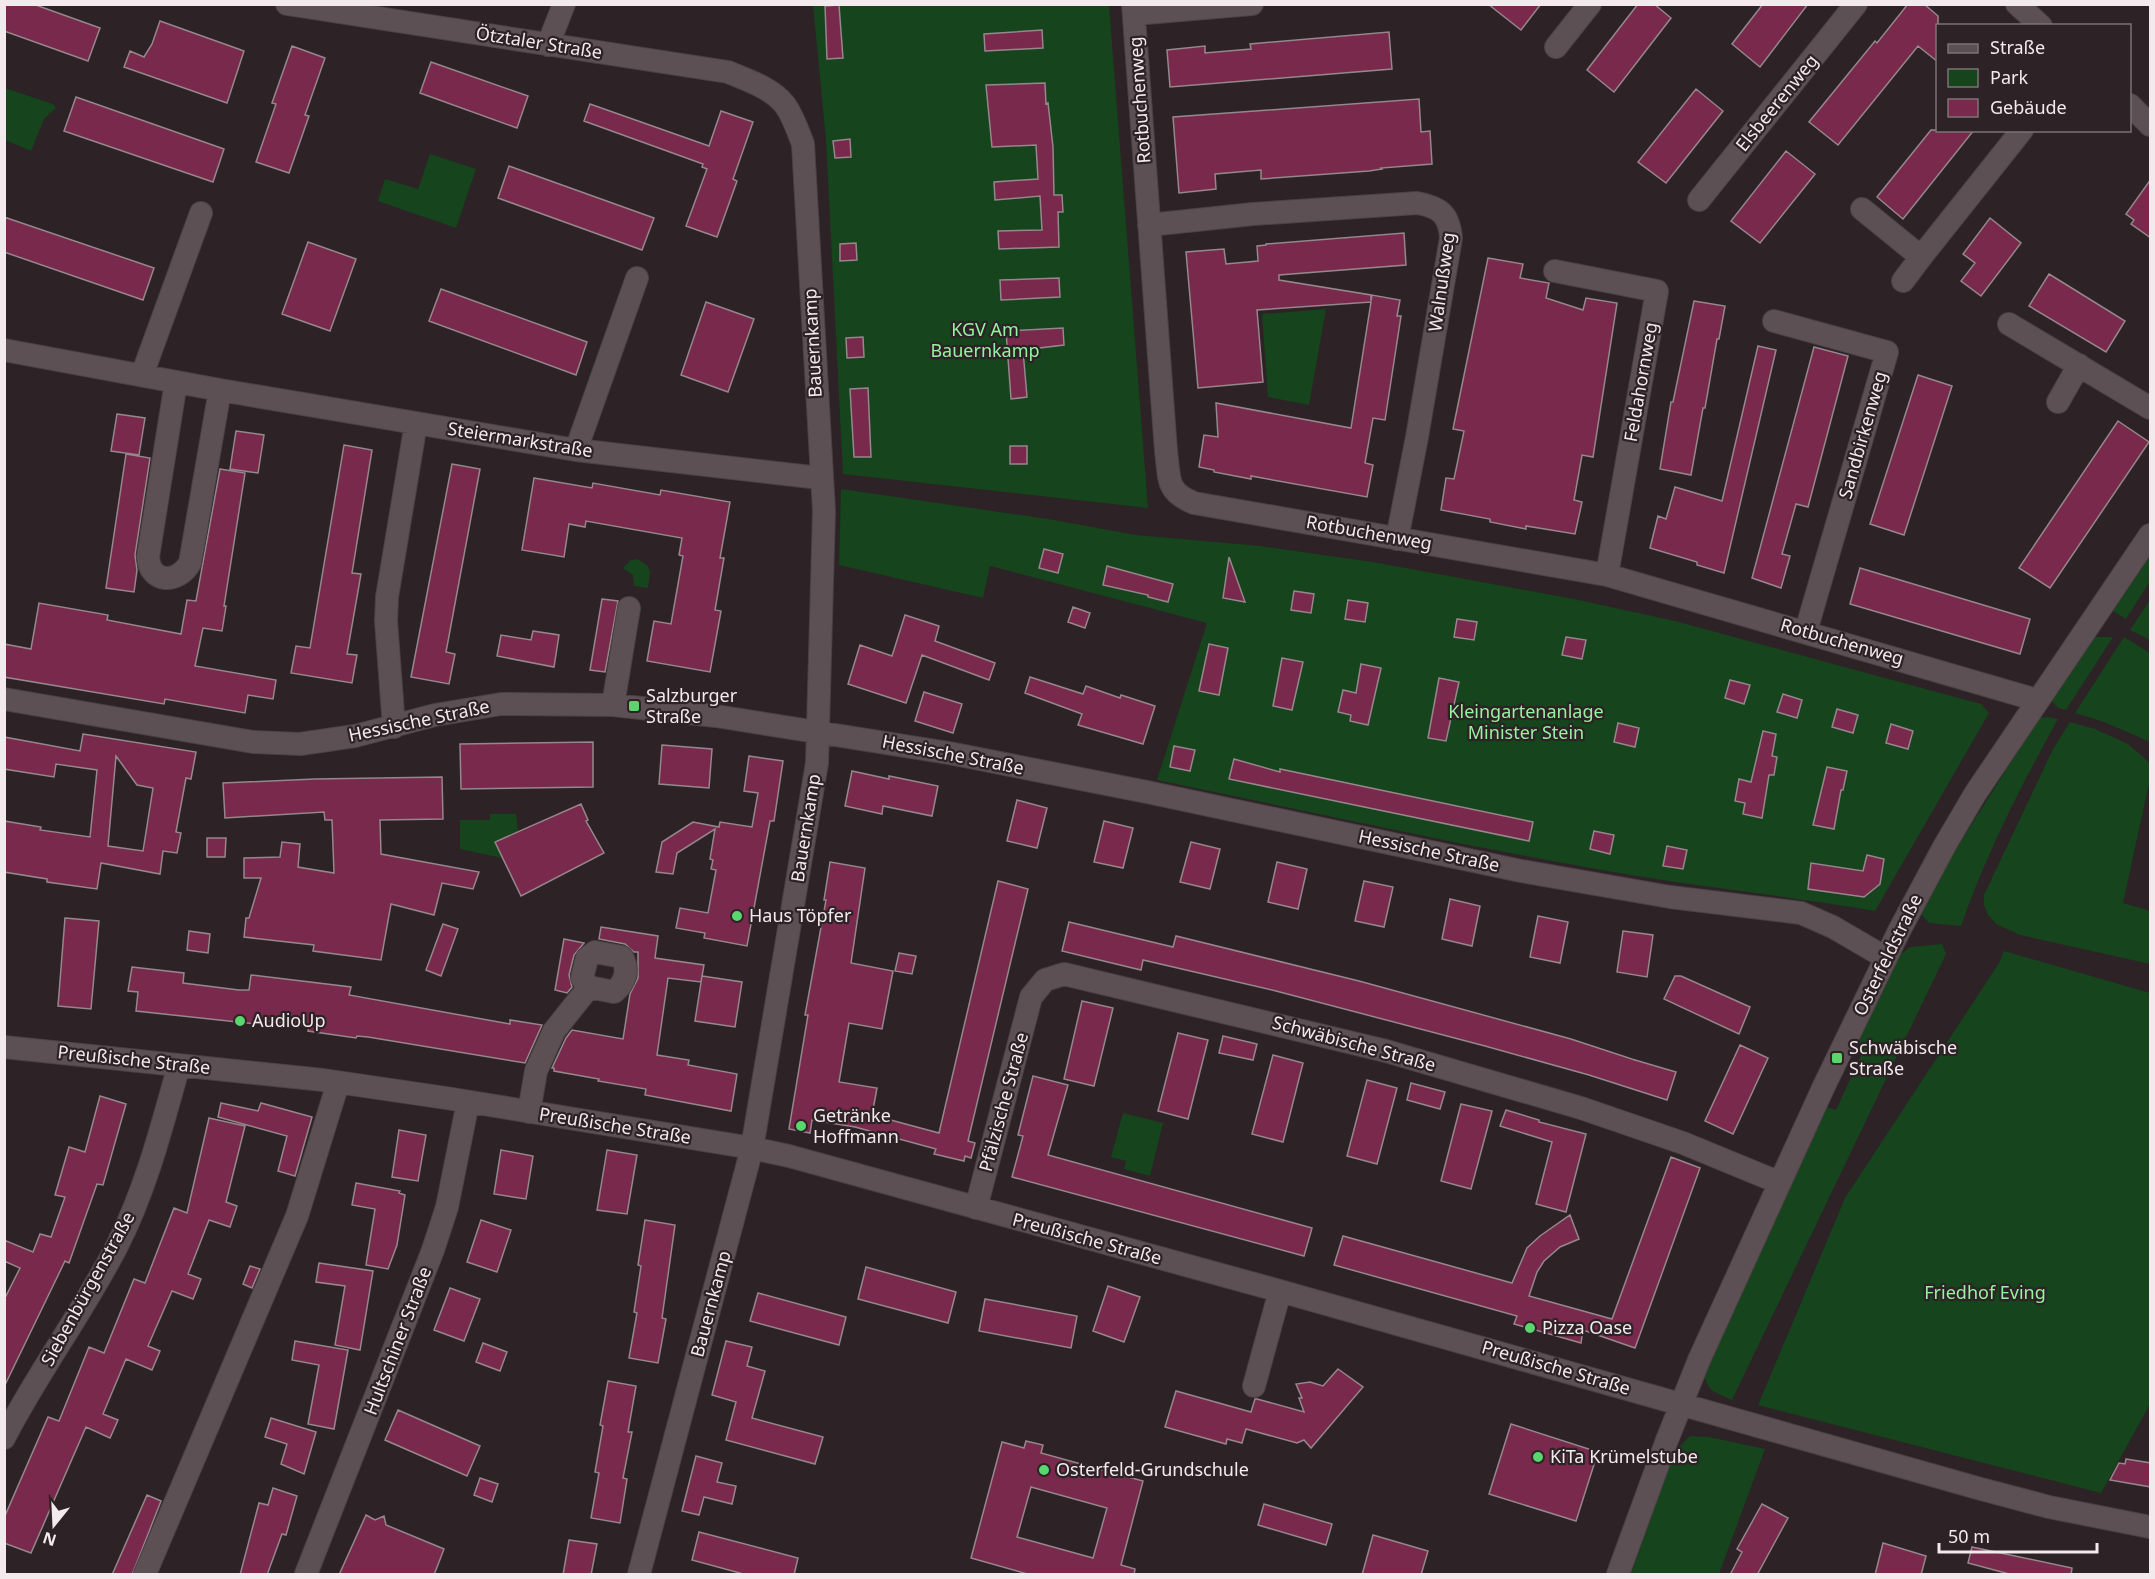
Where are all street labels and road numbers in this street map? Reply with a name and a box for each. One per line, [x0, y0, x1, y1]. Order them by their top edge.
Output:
street label: Ötztaler Straße [474, 20, 604, 64]
street label: Rotbuchenweg [1123, 36, 1155, 164]
street label: Elsbeerenweg [1730, 49, 1823, 156]
street label: Walnußweg [1422, 231, 1460, 333]
street label: Bauernkamp [797, 288, 827, 398]
street label: Feldahornweg [1618, 320, 1662, 444]
street label: Sandbirkenweg [1832, 368, 1892, 501]
street label: Steiermarkstraße [446, 416, 594, 462]
street label: Rotbuchenweg [1304, 509, 1434, 555]
street label: Rotbuchenweg [1778, 612, 1907, 670]
street label: Hessische Straße [346, 693, 492, 747]
street label: Hessische Straße [880, 729, 1026, 780]
street label: Bauernkamp [785, 772, 825, 884]
street label: Hessische Straße [1356, 823, 1502, 877]
street label: Osterfeldstraße [1847, 890, 1927, 1019]
street label: Schwäbische Straße [1270, 1010, 1438, 1076]
street label: Pfälzische Straße [973, 1029, 1033, 1174]
street label: Preußische Straße [57, 1039, 212, 1079]
street label: Preußische Straße [537, 1101, 693, 1149]
street label: Siebenbürgenstraße [35, 1207, 139, 1370]
street label: Preußische Straße [1010, 1207, 1165, 1269]
street label: Bauernkamp [684, 1248, 736, 1360]
street label: Hultschiner Straße [358, 1263, 436, 1418]
street label: Preußische Straße [1479, 1334, 1633, 1400]

